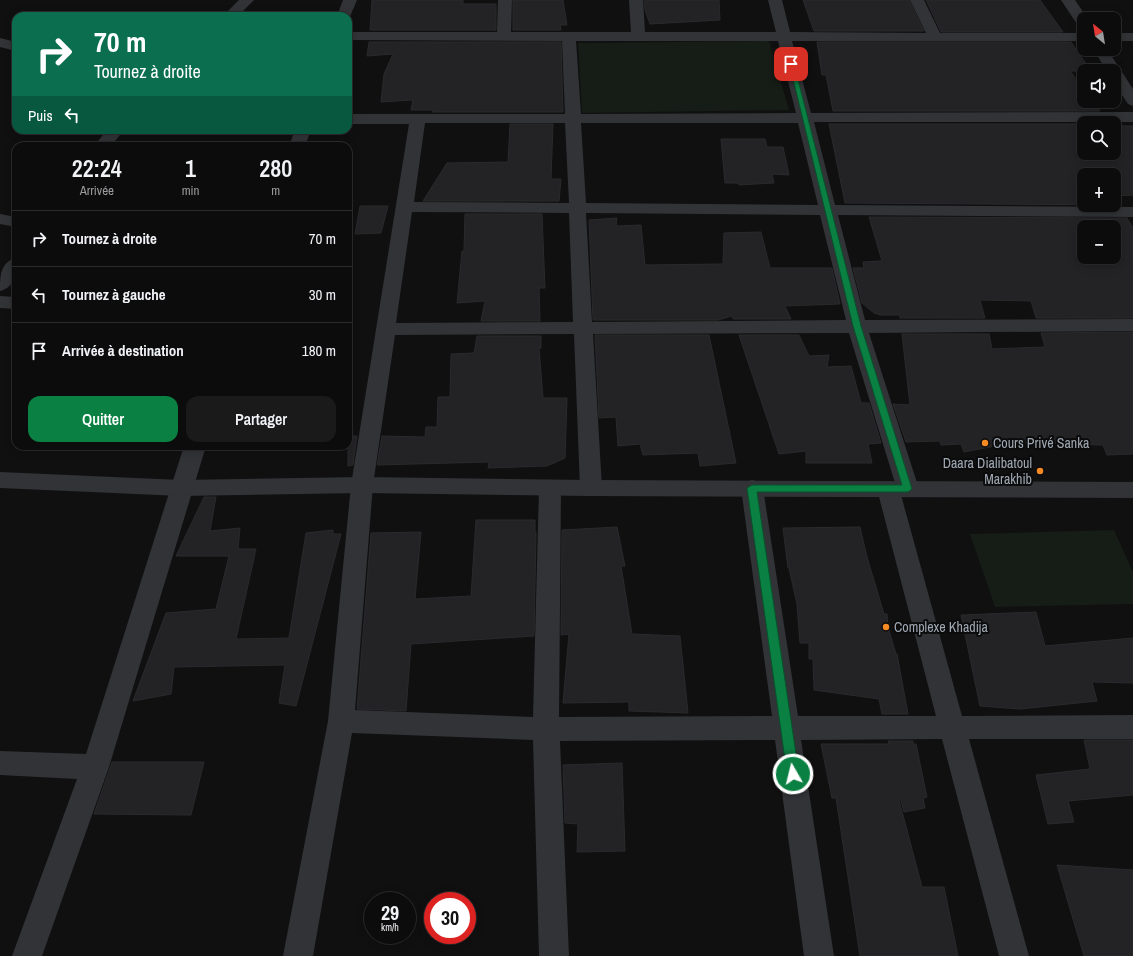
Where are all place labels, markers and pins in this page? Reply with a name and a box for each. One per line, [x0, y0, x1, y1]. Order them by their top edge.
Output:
pin [774, 47, 808, 81]
place label: Cours Privé Sanka [993, 434, 1090, 452]
marker: Cours Privé Sanka [980, 438, 990, 448]
place label: Daara Dialibatoul Marakhib [943, 454, 1032, 488]
marker: Daara Dialibatoul Marakhib [1035, 466, 1045, 476]
place label: Complexe Khadija [894, 618, 988, 636]
marker: Complexe Khadija [881, 622, 891, 632]

